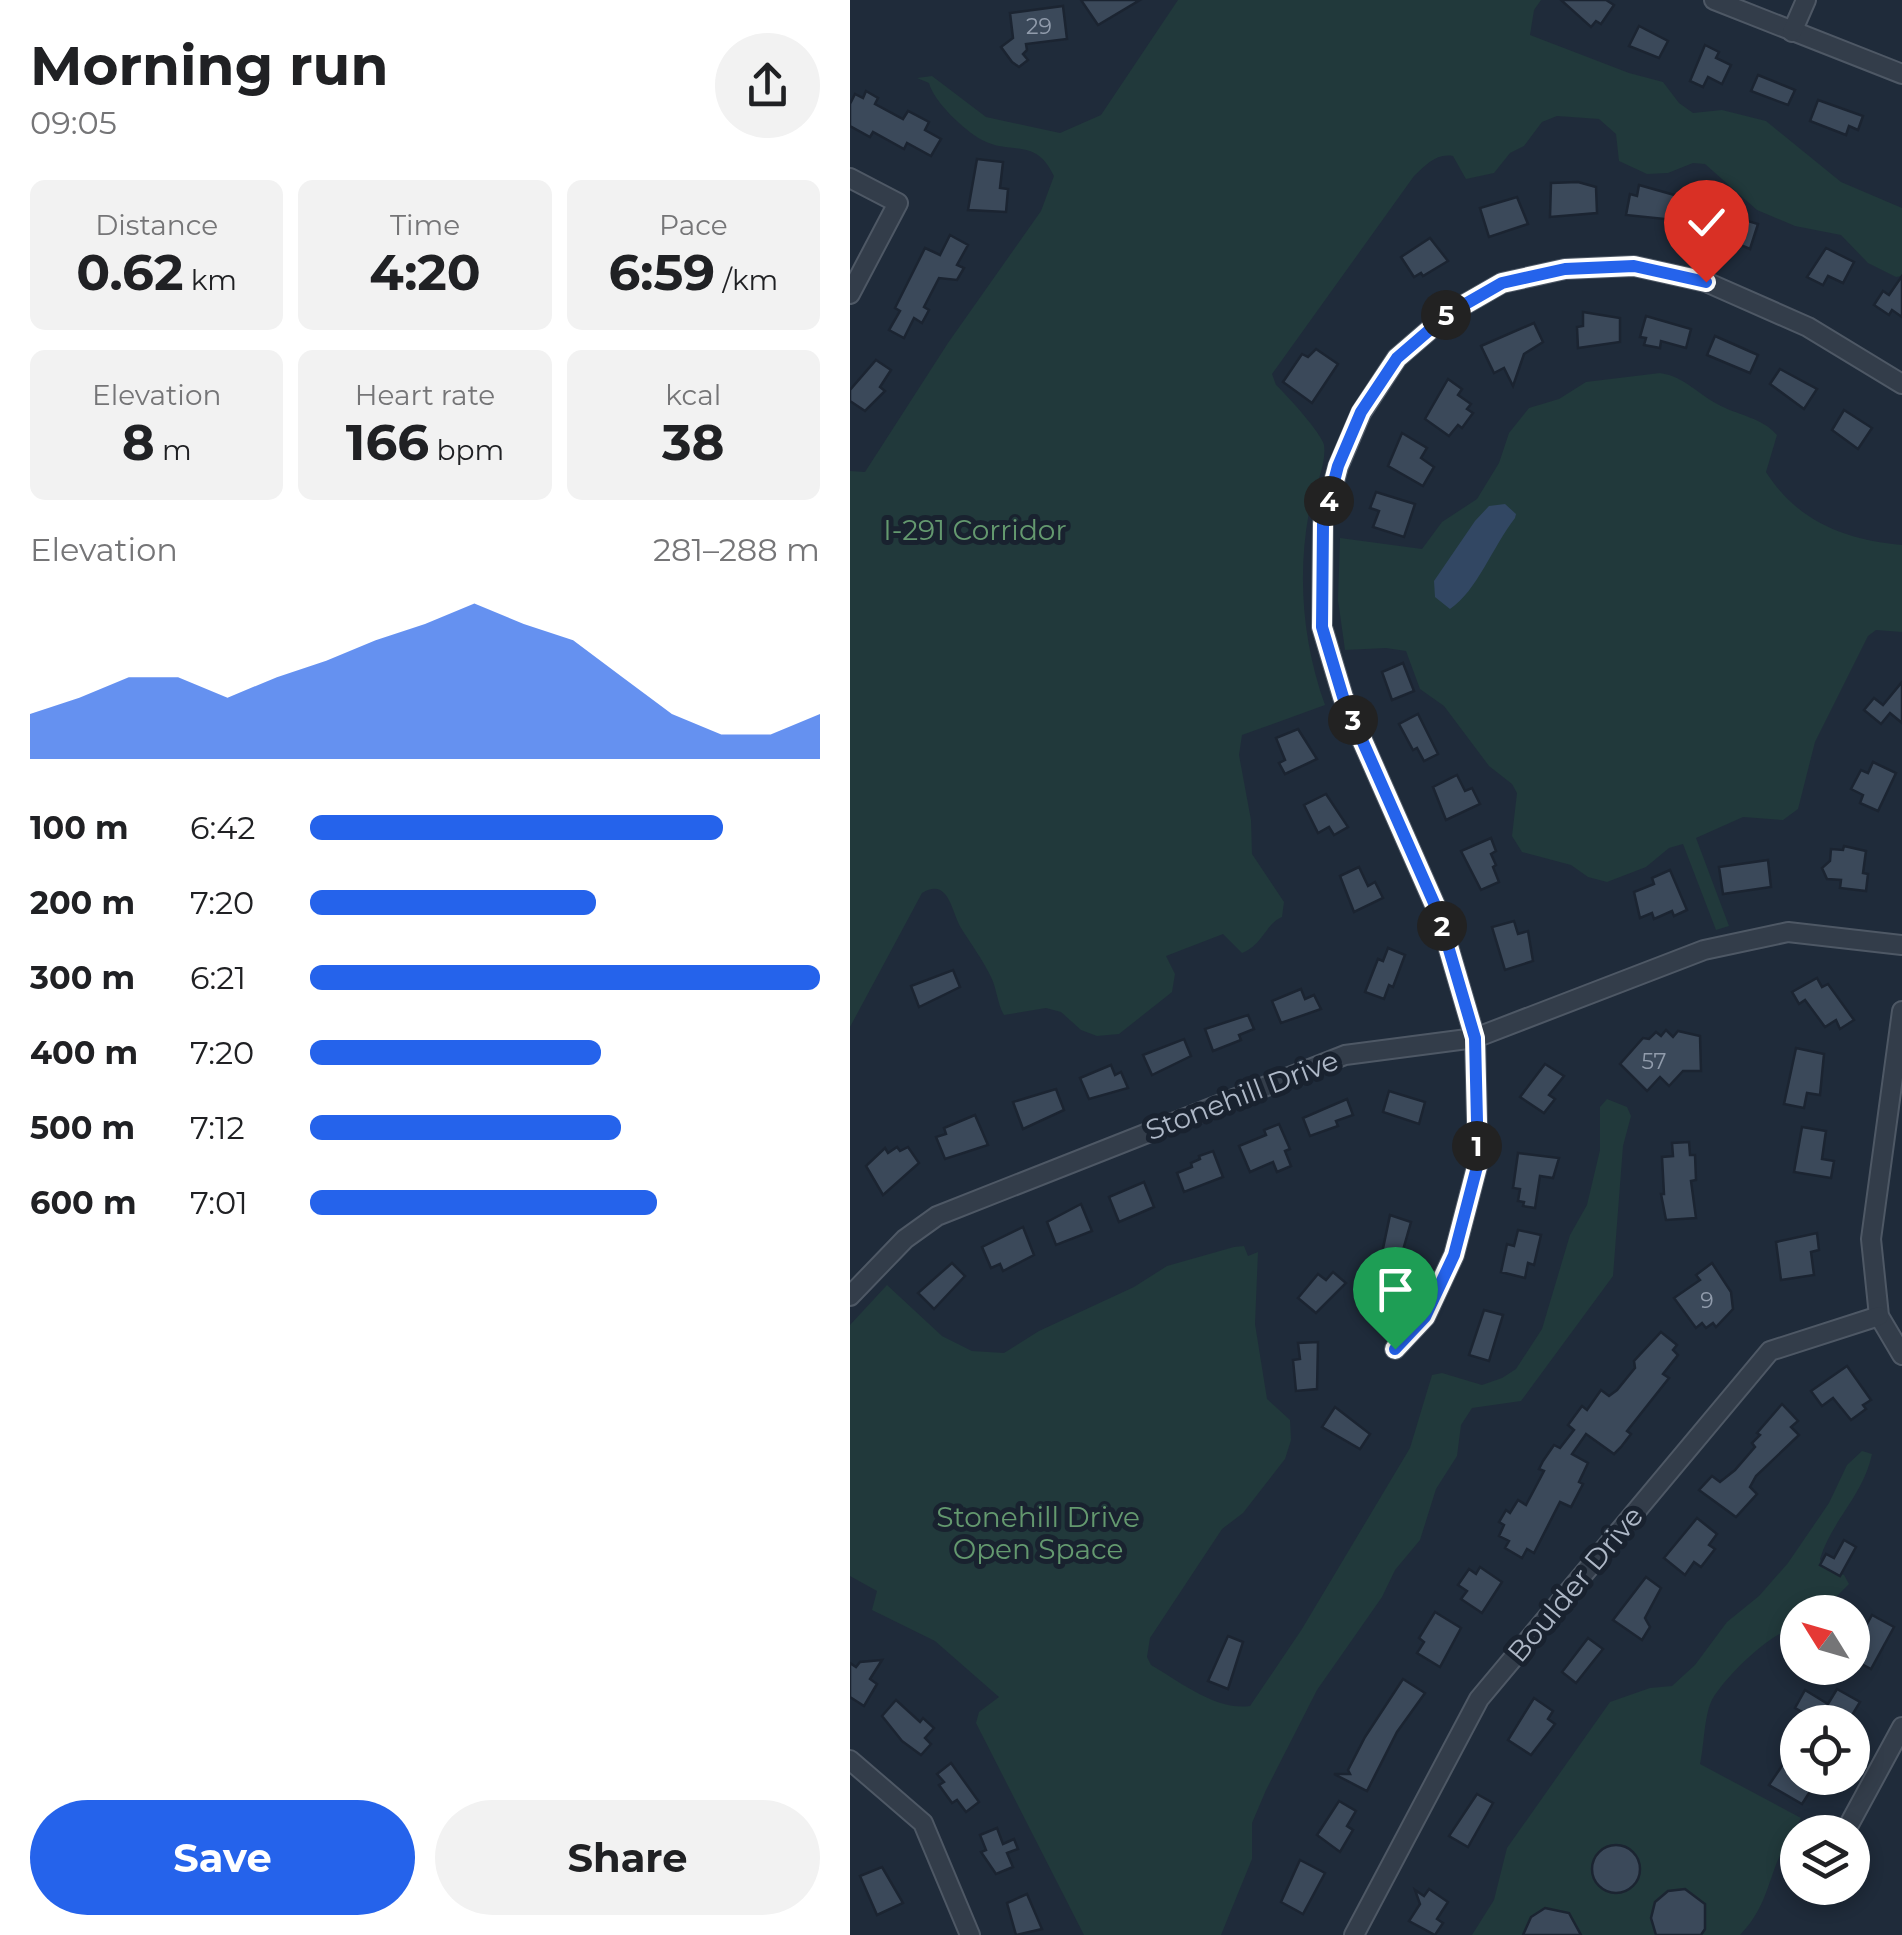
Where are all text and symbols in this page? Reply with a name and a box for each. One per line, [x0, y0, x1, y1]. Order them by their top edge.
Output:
house number: 29 [1026, 13, 1052, 40]
text: Morning run [30, 32, 388, 99]
button: share [715, 33, 820, 138]
text: 09:05 [30, 103, 117, 142]
pin [1664, 180, 1749, 283]
icon: check [1679, 195, 1734, 250]
text: Distance [95, 208, 218, 242]
text: Time [390, 208, 460, 242]
text: Pace [659, 208, 728, 242]
text: 0.62 [76, 242, 183, 303]
text: 4:20 [369, 242, 481, 303]
text: 6:59 [608, 242, 715, 303]
text: km [183, 263, 237, 297]
text: /km [715, 263, 778, 297]
pin: 5 [1421, 290, 1471, 340]
text: 5 [1438, 298, 1454, 332]
text: Elevation [92, 378, 221, 412]
text: Heart rate [355, 378, 495, 412]
text: kcal [665, 378, 721, 412]
text: 8 [122, 412, 155, 473]
text: 166 [346, 412, 429, 473]
text: 38 [662, 412, 725, 473]
text: m [155, 433, 192, 467]
text: bpm [429, 433, 504, 467]
pin: 4 [1304, 476, 1354, 526]
text: 4 [1319, 484, 1339, 518]
park label: I-291 Corridor [883, 513, 1067, 547]
text: Elevation [30, 530, 178, 569]
text: 281–288 m [653, 530, 820, 569]
pin: 3 [1328, 695, 1378, 745]
text: 3 [1345, 703, 1361, 737]
text: 100 m [30, 808, 129, 847]
text: 6:42 [190, 808, 256, 847]
text: 200 m [30, 883, 135, 922]
text: 7:20 [190, 883, 254, 922]
pin: 2 [1417, 901, 1467, 951]
text: 2 [1434, 909, 1450, 943]
text: 300 m [30, 958, 135, 997]
text: 6:21 [190, 958, 246, 997]
text: 400 m [30, 1033, 138, 1072]
text: 7:20 [190, 1033, 254, 1072]
street label: Stonehill Drive [1141, 1043, 1343, 1147]
house number: 57 [1641, 1048, 1667, 1075]
text: 500 m [30, 1108, 135, 1147]
text: 7:12 [190, 1108, 245, 1147]
pin: 1 [1452, 1121, 1502, 1171]
text: 1 [1472, 1129, 1482, 1163]
text: 600 m [30, 1183, 136, 1222]
text: 7:01 [190, 1183, 248, 1222]
pin [1353, 1247, 1438, 1350]
icon: arrive [1368, 1262, 1423, 1317]
house number: 9 [1700, 1287, 1714, 1314]
street label: Boulder Drive [1500, 1499, 1650, 1669]
park label: Stonehill Drive Open Space [936, 1500, 1140, 1566]
north arrow [1780, 1595, 1870, 1685]
map controls [1780, 1595, 1870, 1905]
button: locate [1780, 1705, 1870, 1795]
button: Save [30, 1800, 415, 1915]
button: Share [435, 1800, 820, 1915]
button: layers [1780, 1815, 1870, 1905]

